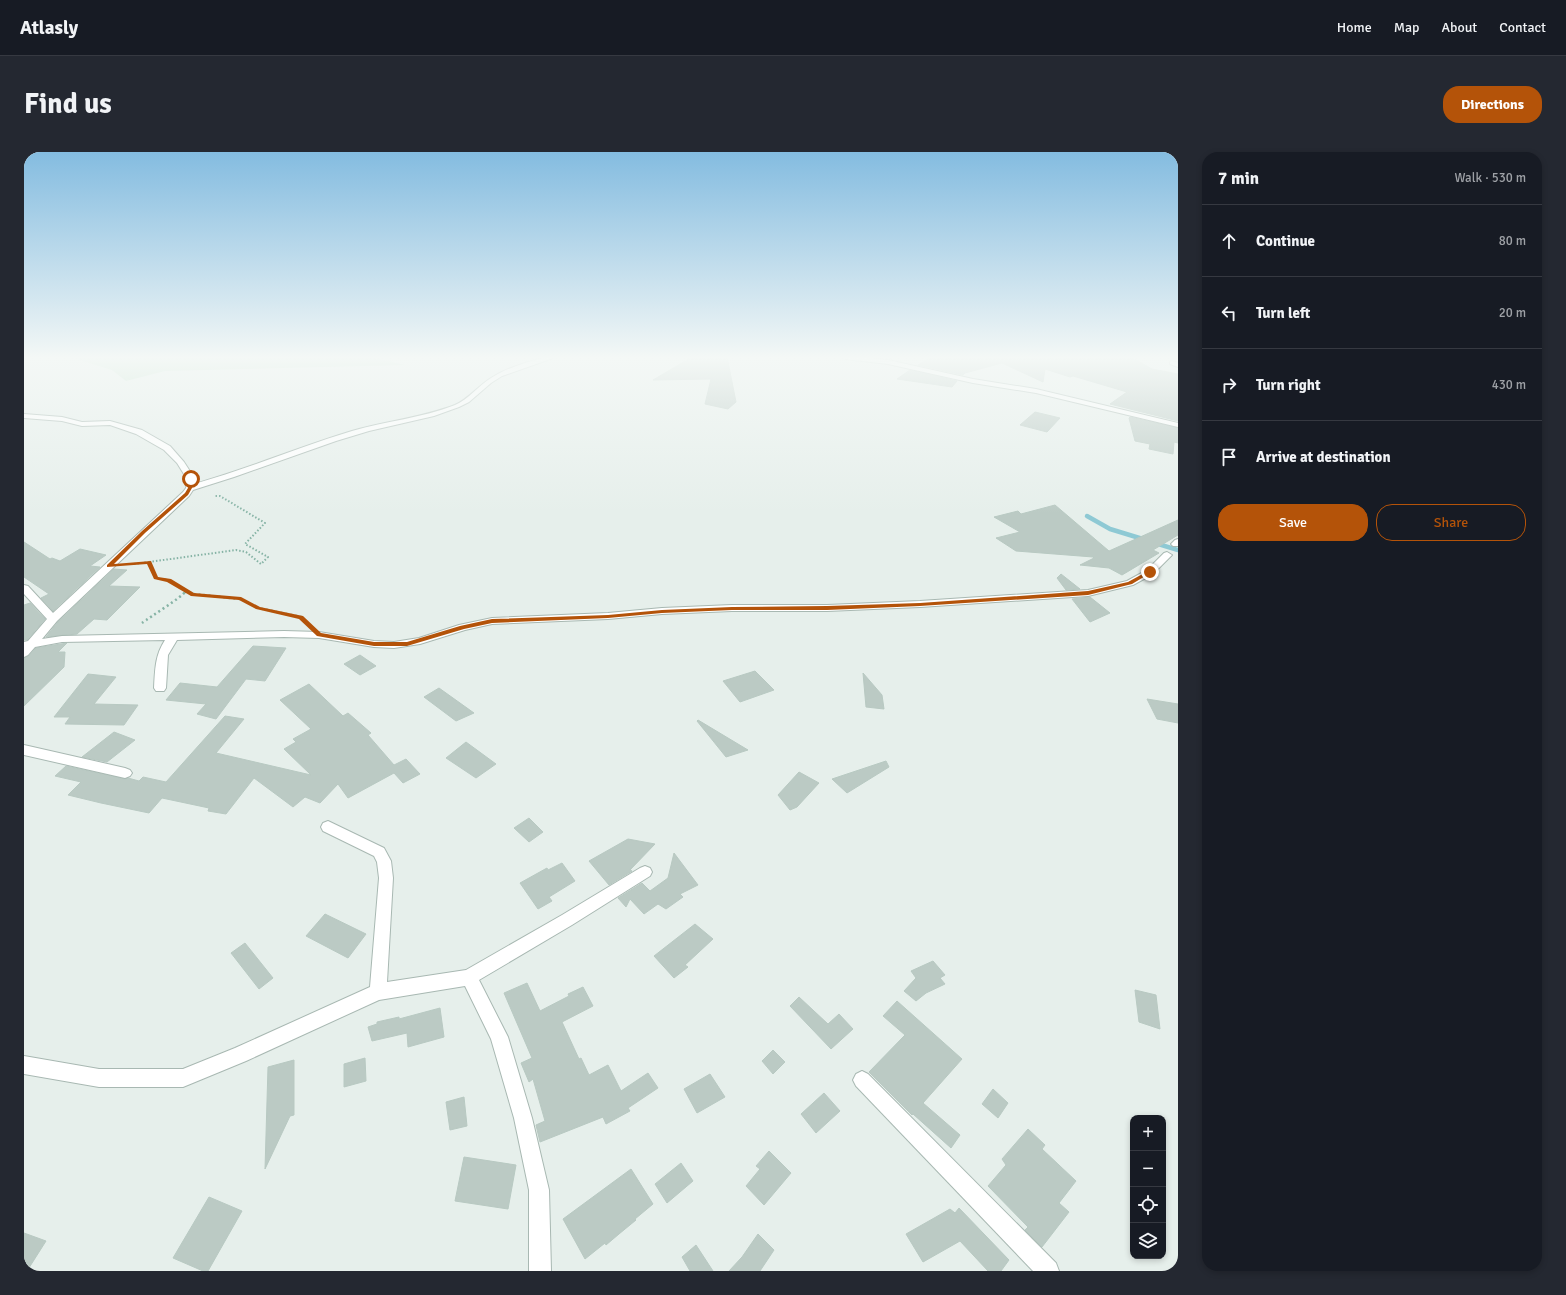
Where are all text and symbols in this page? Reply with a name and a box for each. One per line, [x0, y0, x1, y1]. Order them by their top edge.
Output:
text: Atlasly [20, 16, 78, 40]
text: Home [1337, 19, 1372, 36]
text: Map [1394, 19, 1419, 36]
text: About [1441, 19, 1477, 36]
text: Contact [1499, 19, 1546, 36]
button: Directions [1443, 86, 1542, 123]
text: Find us [24, 87, 112, 121]
text: 7 min [1218, 168, 1259, 189]
text: Walk · 530 m [1455, 170, 1526, 186]
icon: ahead [1218, 230, 1240, 252]
text: Continue [1256, 232, 1315, 250]
text: 80 m [1499, 233, 1526, 249]
icon: left [1218, 302, 1240, 324]
text: Turn left [1256, 304, 1310, 322]
text: 20 m [1499, 305, 1526, 321]
icon: right [1218, 374, 1240, 396]
text: Turn right [1256, 376, 1321, 394]
text: 430 m [1492, 377, 1526, 393]
icon: arrive [1218, 446, 1240, 468]
text: Arrive at destination [1256, 448, 1391, 466]
route start [182, 470, 200, 488]
button: Save [1218, 504, 1368, 541]
button: Share [1376, 504, 1526, 541]
route end [1141, 563, 1159, 581]
map controls [1130, 1115, 1166, 1259]
button: + [1130, 1115, 1166, 1151]
button: − [1130, 1151, 1166, 1187]
button: locate [1130, 1187, 1166, 1223]
button: layers [1130, 1223, 1166, 1259]

